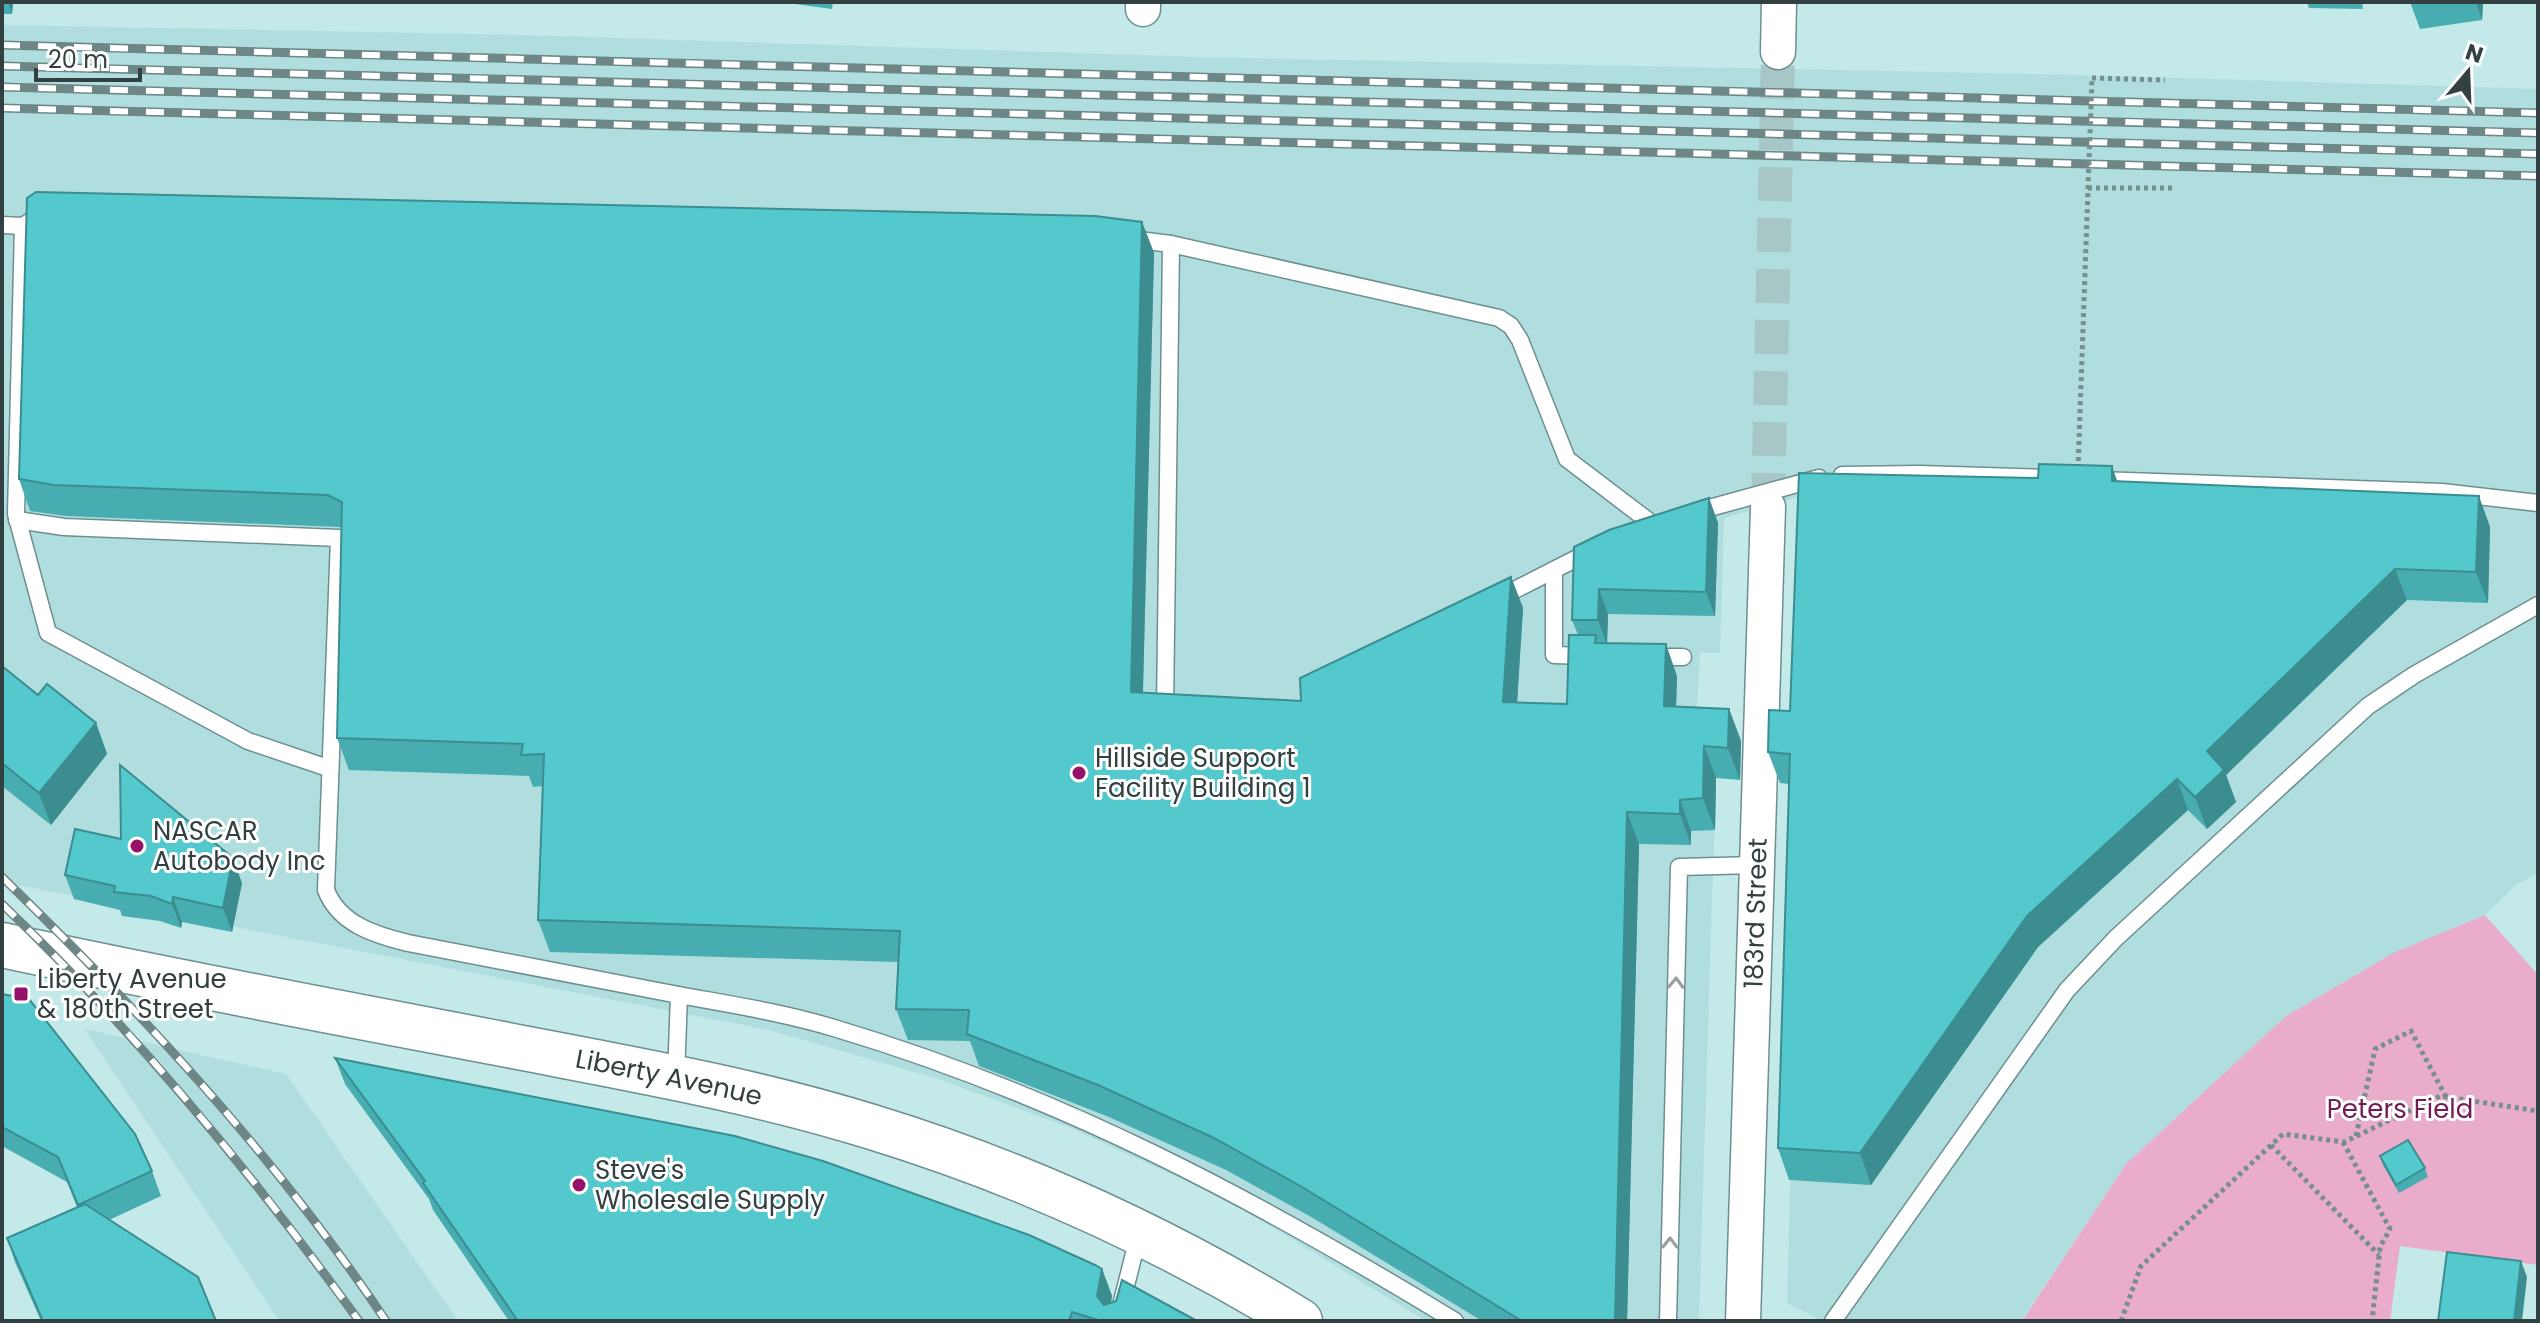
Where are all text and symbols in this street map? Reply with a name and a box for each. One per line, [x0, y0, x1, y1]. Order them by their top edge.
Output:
scale bar [36, 32, 140, 82]
north arrow [2428, 32, 2508, 112]
text: N [2461, 36, 2487, 71]
text: 20 m [48, 43, 108, 76]
place label: Hillside Support Facility Building 1 [1095, 740, 1311, 806]
marker: Hillside Support Facility Building 1 [1070, 764, 1088, 782]
place label: NASCAR Autobody Inc [153, 813, 325, 879]
marker: NASCAR Autobody Inc [128, 837, 146, 855]
street label: 183rd Street [1735, 837, 1776, 989]
place label: Liberty Avenue & 180th Street [37, 961, 227, 1027]
one-way arrow [1667, 976, 1685, 989]
marker: Liberty Avenue & 180th Street [12, 985, 30, 1003]
street label: Liberty Avenue [573, 1040, 766, 1114]
park label: Peters Field [2327, 1091, 2473, 1127]
place label: Steve's Wholesale Supply [595, 1152, 825, 1218]
marker: Steve's Wholesale Supply [570, 1176, 588, 1194]
one-way arrow [1661, 1236, 1678, 1249]

